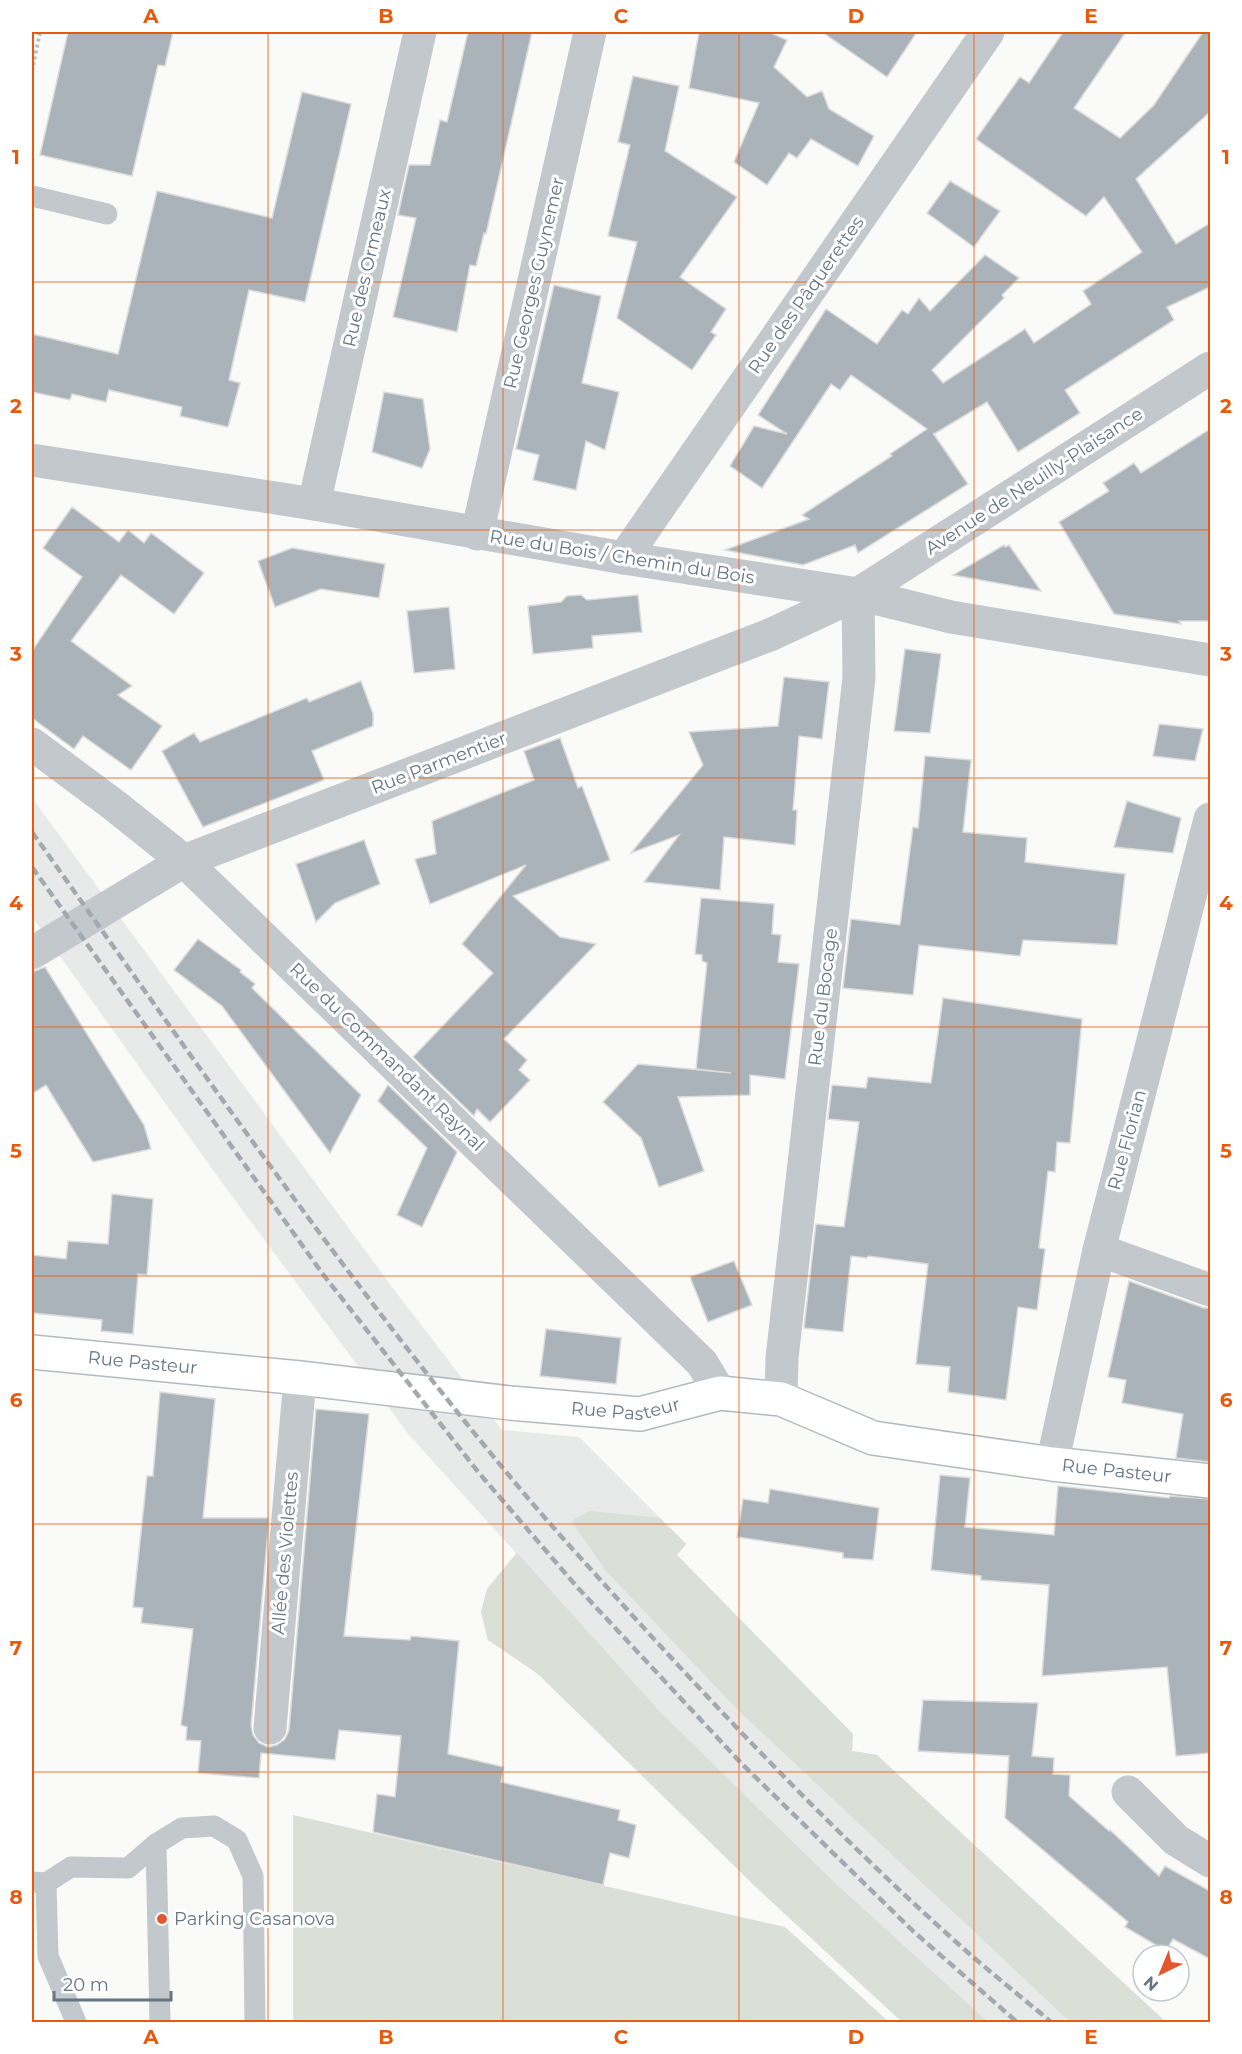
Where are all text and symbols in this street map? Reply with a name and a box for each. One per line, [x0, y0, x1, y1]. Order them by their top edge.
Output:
text: A [142, 4, 159, 28]
text: B [378, 4, 394, 28]
text: C [614, 4, 629, 28]
text: D [848, 4, 864, 28]
text: E [1084, 4, 1098, 28]
text: 1 [12, 145, 20, 169]
text: 1 [1222, 145, 1230, 169]
street label: Rue Georges Guynemer [499, 175, 569, 391]
street label: Rue des Ormeaux [338, 186, 396, 349]
street label: Rue des Pâquerettes [743, 212, 869, 378]
text: 2 [10, 394, 22, 418]
text: 2 [1220, 394, 1232, 418]
street label: Avenue de Neuilly-Plaisance [921, 402, 1147, 560]
street label: Rue du Bois / Chemin du Bois [488, 525, 756, 589]
text: 3 [9, 642, 22, 666]
text: 3 [1219, 642, 1232, 666]
street label: Rue Parmentier [368, 727, 510, 799]
text: 4 [9, 891, 23, 915]
text: 4 [1219, 891, 1233, 915]
street label: Rue du Bocage [804, 927, 842, 1067]
street label: Rue du Commandant Raynal [285, 958, 489, 1156]
street label: Rue Florian [1103, 1087, 1151, 1193]
text: 5 [10, 1139, 22, 1163]
text: 5 [1220, 1139, 1232, 1163]
street label: Rue Pasteur [87, 1346, 198, 1379]
text: 6 [10, 1388, 23, 1412]
text: 6 [1220, 1388, 1233, 1412]
street label: Rue Pasteur [570, 1393, 682, 1425]
street label: Rue Pasteur [1061, 1454, 1172, 1488]
street label: Allée des Violettes [267, 1470, 303, 1635]
text: 7 [10, 1636, 22, 1660]
text: 7 [1220, 1636, 1232, 1660]
text: 8 [9, 1885, 23, 1909]
text: 8 [1219, 1885, 1233, 1909]
place label: Parking Casanova [174, 1908, 335, 1930]
marker: Parking Casanova [155, 1912, 169, 1926]
north arrow [1131, 1943, 1191, 2003]
scale bar [54, 1964, 171, 2002]
text: N [1140, 1972, 1162, 1995]
text: 20 m [63, 1974, 109, 1996]
text: A [142, 2025, 159, 2049]
text: B [378, 2025, 394, 2049]
text: C [614, 2025, 629, 2049]
text: D [848, 2025, 864, 2049]
text: E [1084, 2025, 1098, 2049]

